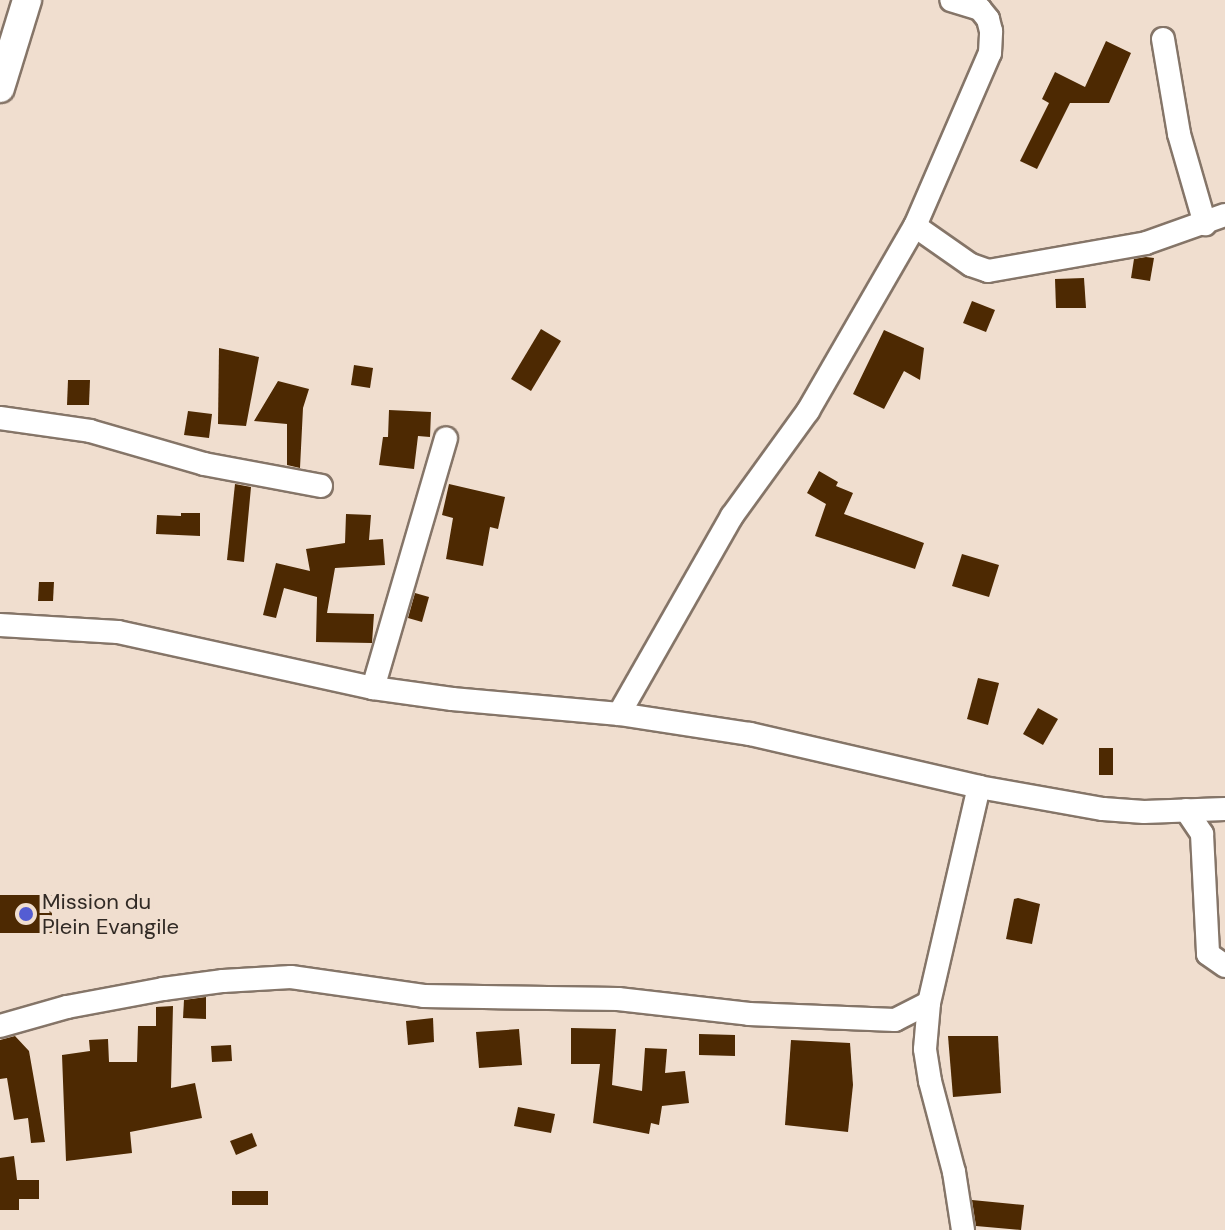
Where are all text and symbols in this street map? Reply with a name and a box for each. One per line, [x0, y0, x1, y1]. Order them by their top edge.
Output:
place label: Mission du Plein Evangile [42, 888, 179, 940]
marker: Mission du Plein Evangile [17, 905, 35, 923]

